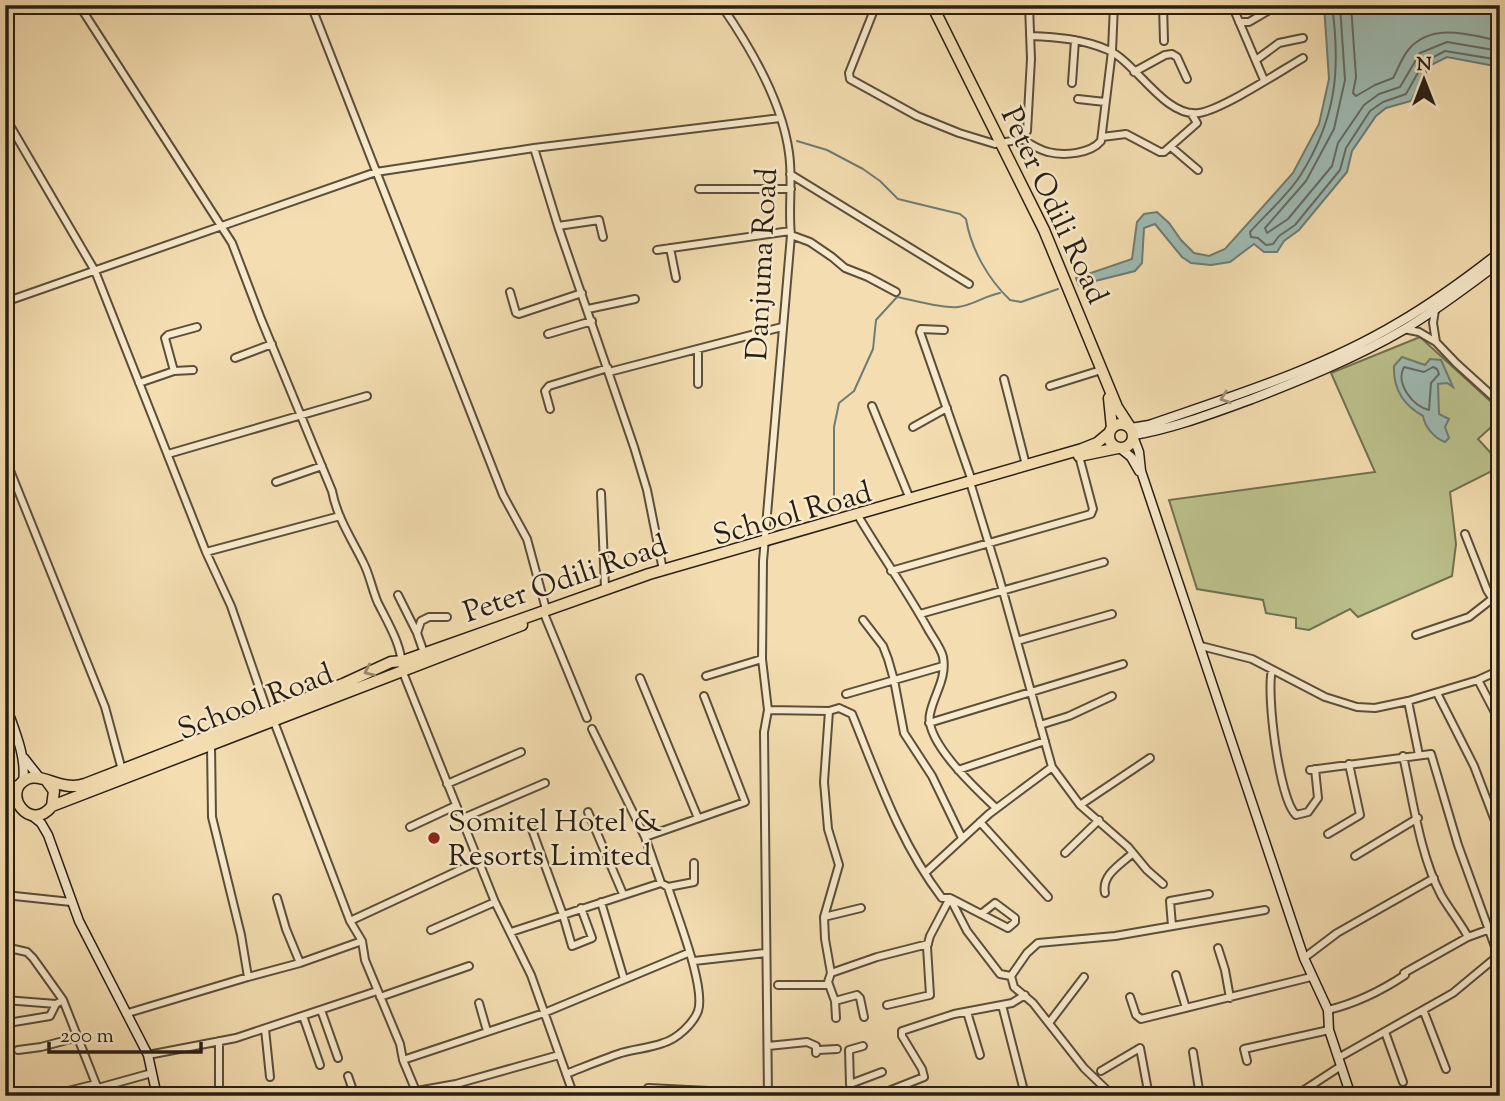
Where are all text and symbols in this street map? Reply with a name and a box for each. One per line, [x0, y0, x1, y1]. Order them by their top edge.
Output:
north arrow [1390, 46, 1460, 116]
text: N [1416, 52, 1432, 79]
street label: Peter Odili Road [988, 100, 1117, 312]
street label: Danjuma Road [737, 167, 790, 362]
one-way arrow [1219, 390, 1231, 404]
street label: School Road [708, 472, 877, 559]
street label: Peter Odili Road [458, 525, 674, 635]
street label: School Road [172, 654, 340, 753]
one-way arrow [364, 663, 377, 677]
place label: Somitel Hotel & Resorts Limited [448, 802, 662, 879]
marker: Somitel Hotel & Resorts Limited [426, 830, 442, 846]
scale bar [49, 1010, 201, 1054]
text: 200 m [60, 1022, 114, 1052]

